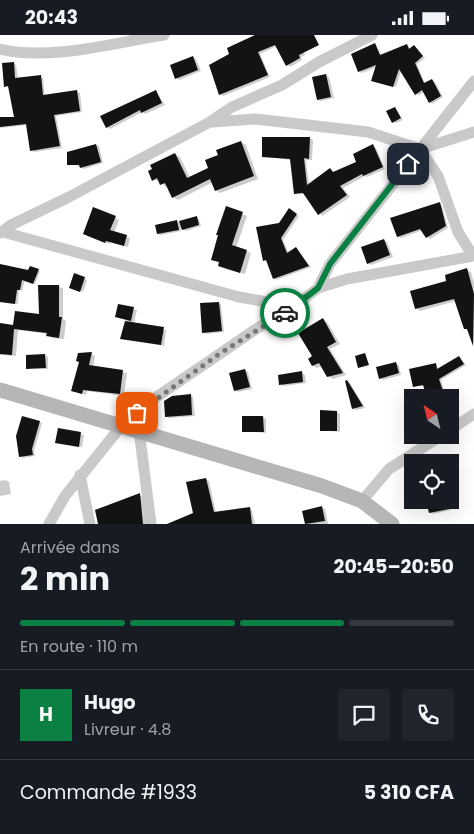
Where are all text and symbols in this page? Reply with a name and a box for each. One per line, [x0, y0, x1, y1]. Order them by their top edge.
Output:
text: 20:43 [25, 4, 78, 31]
pin [387, 143, 429, 185]
icon: home [394, 150, 422, 178]
courier [260, 288, 310, 338]
icon: car [271, 299, 299, 327]
north arrow [404, 389, 459, 444]
map controls [404, 389, 459, 509]
pin [116, 392, 158, 434]
icon: bag [123, 399, 151, 427]
button: locate [404, 454, 459, 509]
text: Arrivée dans [20, 536, 120, 559]
text: 20:45–20:50 [334, 553, 454, 580]
text: 2 min [20, 556, 110, 601]
text: En route · 110 m [20, 635, 138, 658]
text: Hugo [84, 689, 136, 716]
button: chat [338, 689, 390, 741]
button: phone [402, 689, 454, 741]
text: H [39, 701, 53, 728]
text: Livreur · 4.8 [84, 718, 171, 741]
text: Commande #1933 [20, 779, 197, 806]
text: 5 310 CFA [364, 779, 454, 806]

